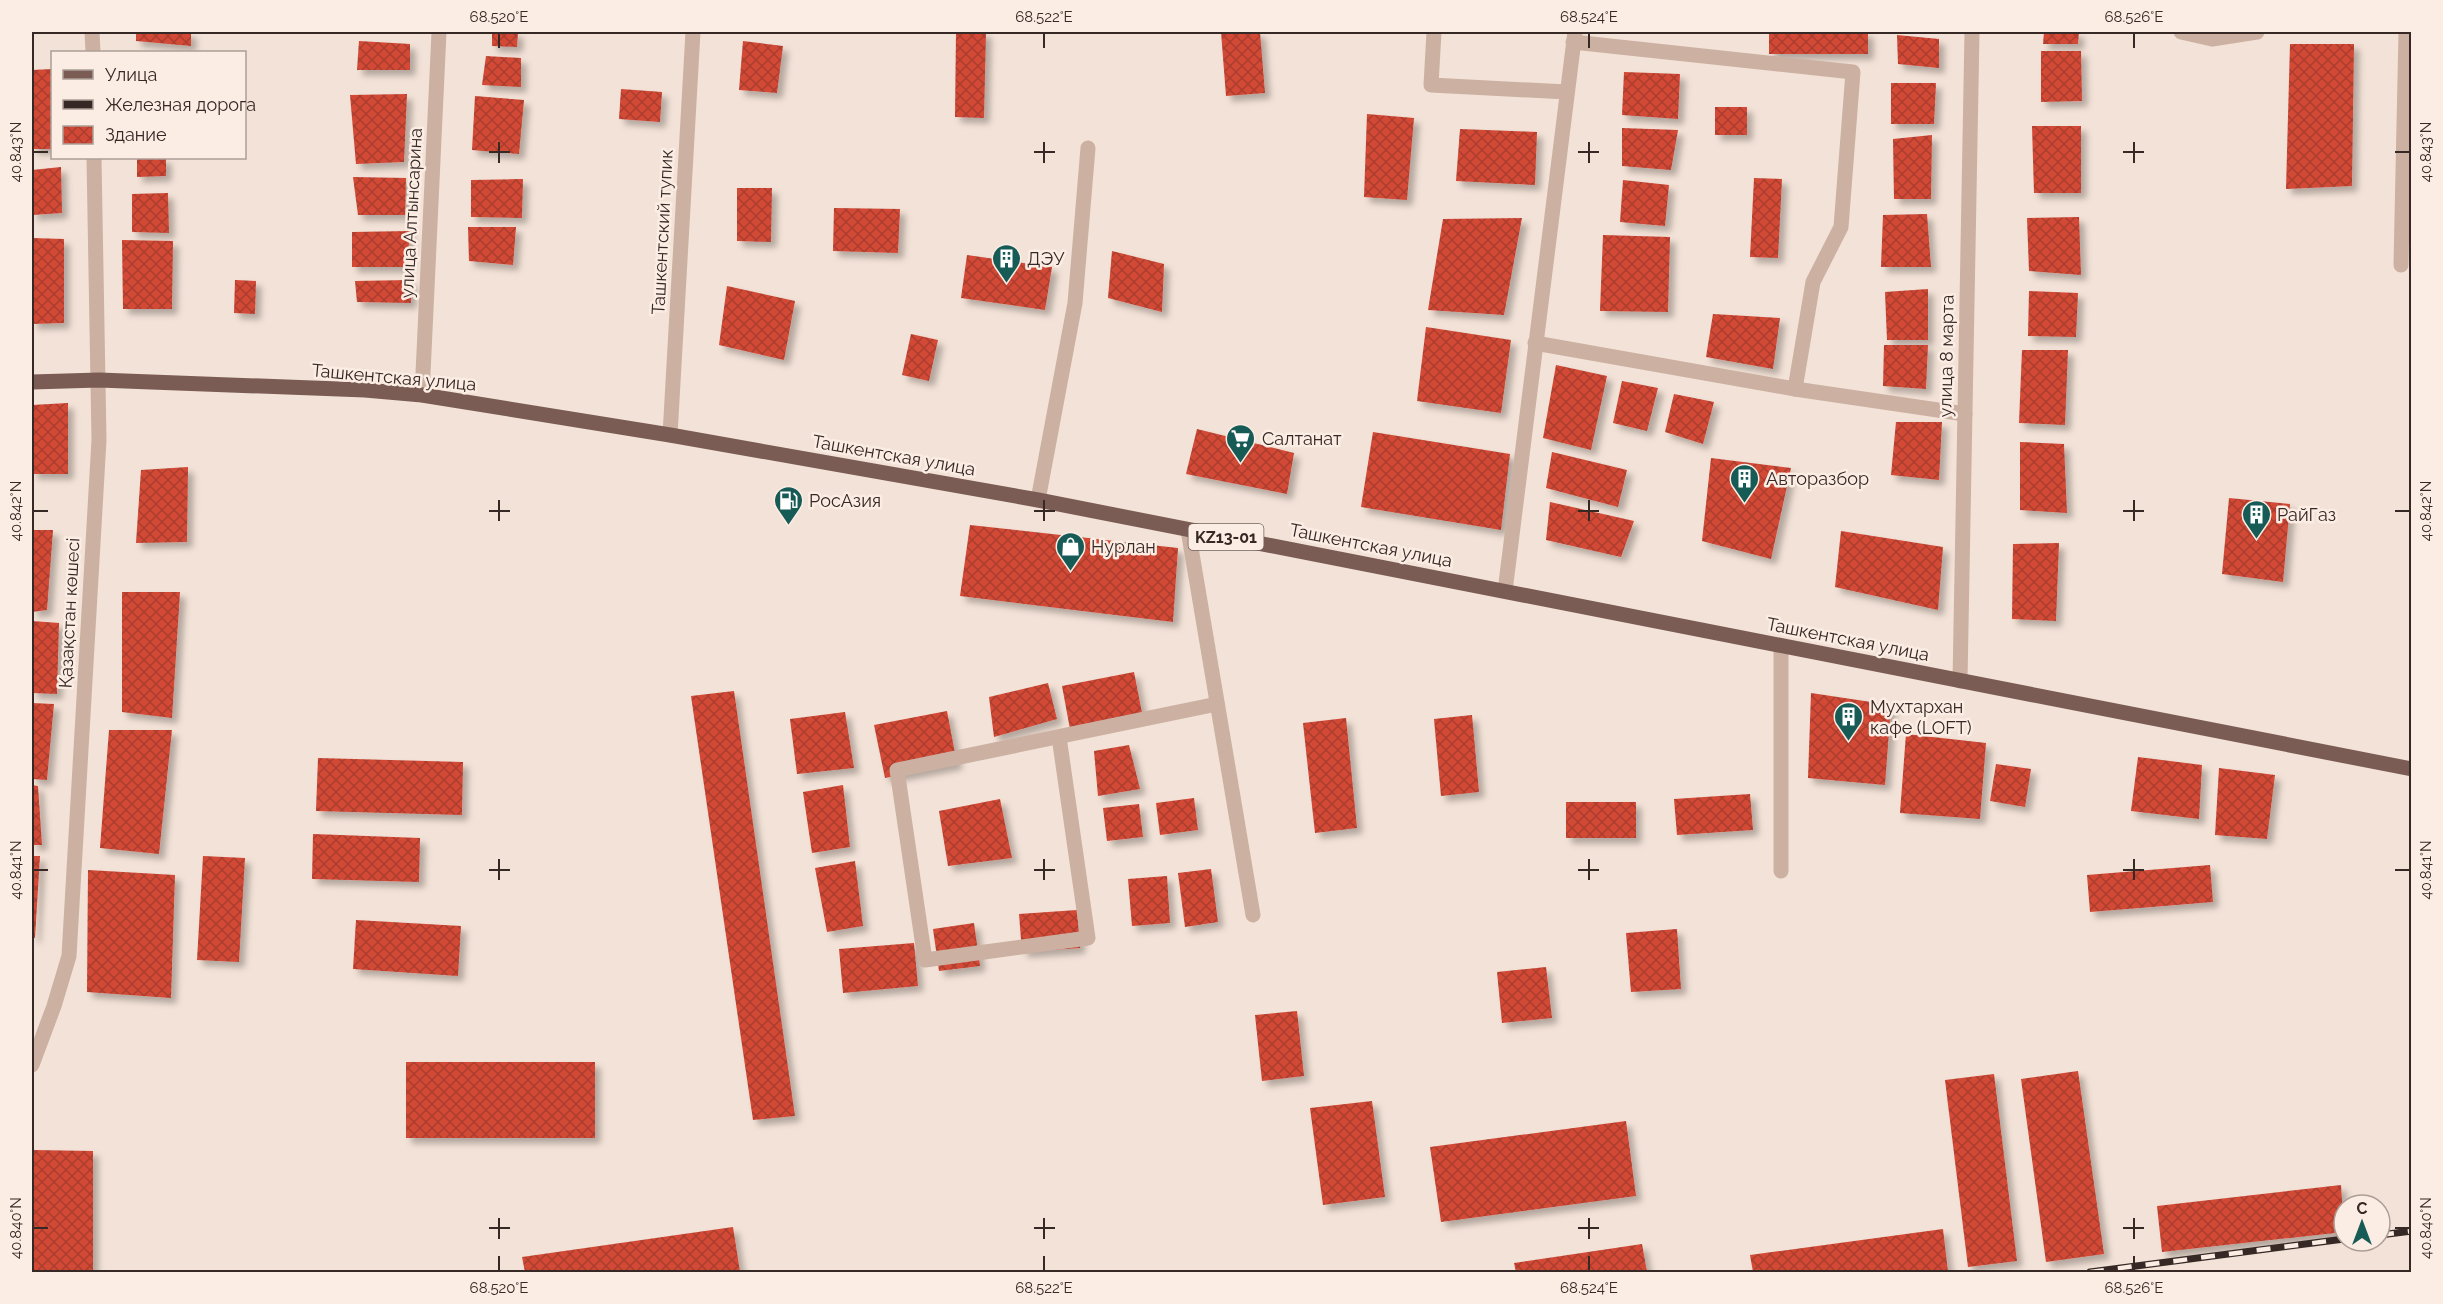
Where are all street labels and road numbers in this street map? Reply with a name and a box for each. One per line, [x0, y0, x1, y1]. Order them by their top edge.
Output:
street label: улица Алтынсарина [396, 127, 426, 299]
street label: Ташкентский тупик [647, 149, 677, 315]
street label: улица 8 марта [1934, 294, 1958, 418]
street label: Ташкентская улица [311, 359, 477, 395]
street label: Ташкентская улица [811, 430, 977, 480]
street label: Ташкентская улица [1288, 519, 1454, 571]
road number: KZ13-01 [1188, 524, 1264, 550]
street label: Қазақстан көшесі [55, 537, 83, 689]
street label: Ташкентская улица [1765, 613, 1931, 665]

